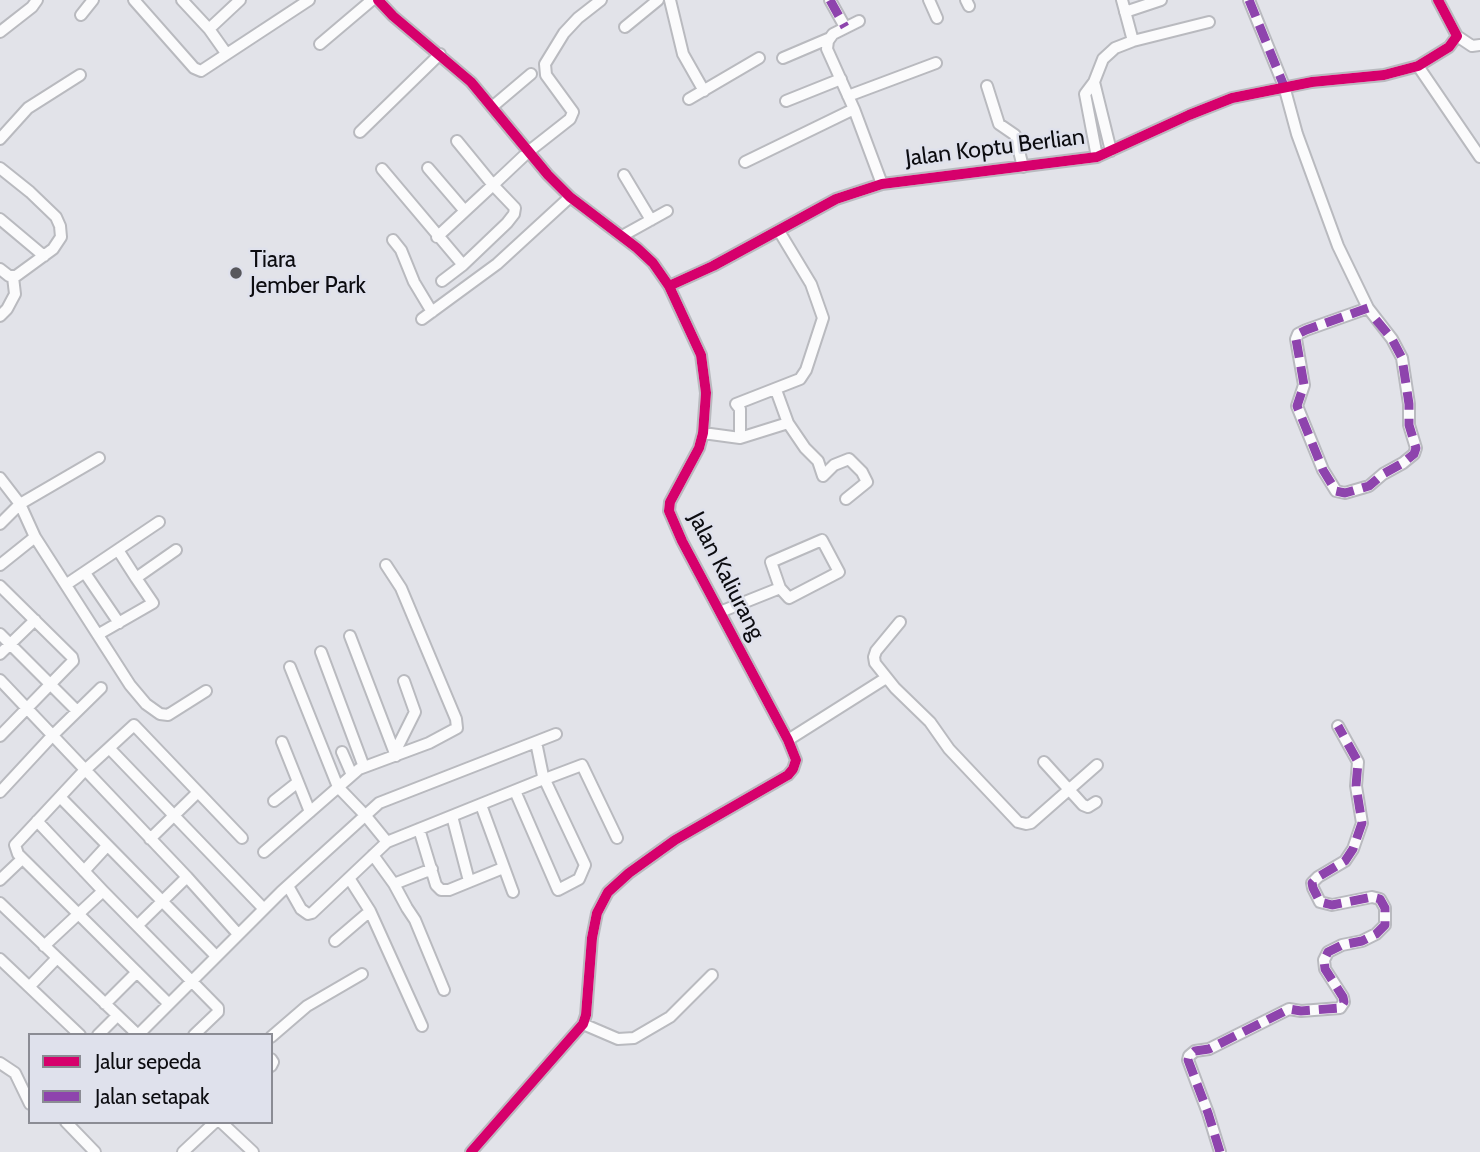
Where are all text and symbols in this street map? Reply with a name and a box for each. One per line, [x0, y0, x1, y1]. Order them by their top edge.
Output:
street label: Jalan Koptu Berlian [904, 123, 1086, 173]
place label: Tiara Jember Park [250, 246, 366, 300]
marker: Tiara Jember Park [228, 265, 244, 281]
street label: Jalan Kaliurang [682, 507, 770, 645]
legend [28, 1033, 273, 1124]
text: Jalur sepeda [95, 1049, 201, 1074]
text: Jalan setapak [95, 1084, 210, 1109]

